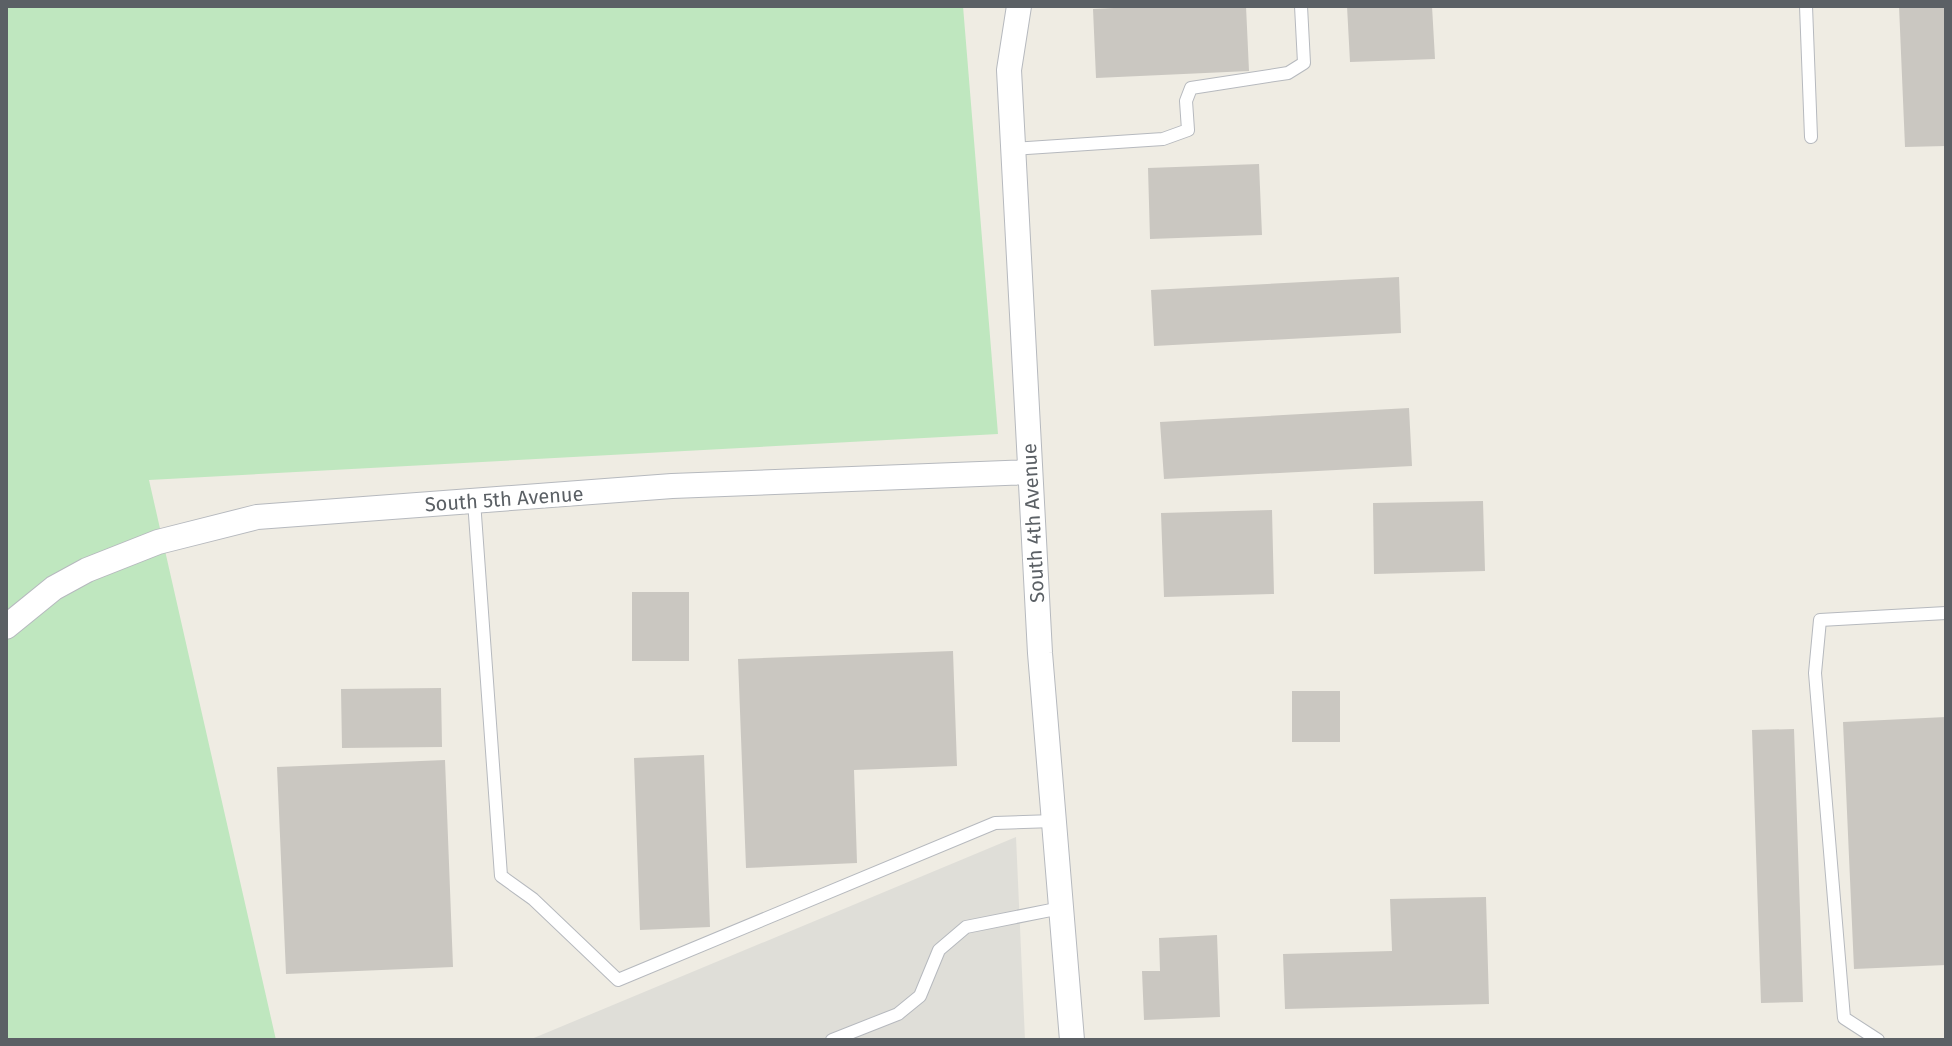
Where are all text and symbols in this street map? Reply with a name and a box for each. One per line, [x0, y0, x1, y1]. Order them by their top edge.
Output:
street label: South 4th Avenue [1017, 443, 1049, 603]
street label: South 5th Avenue [424, 481, 584, 517]

